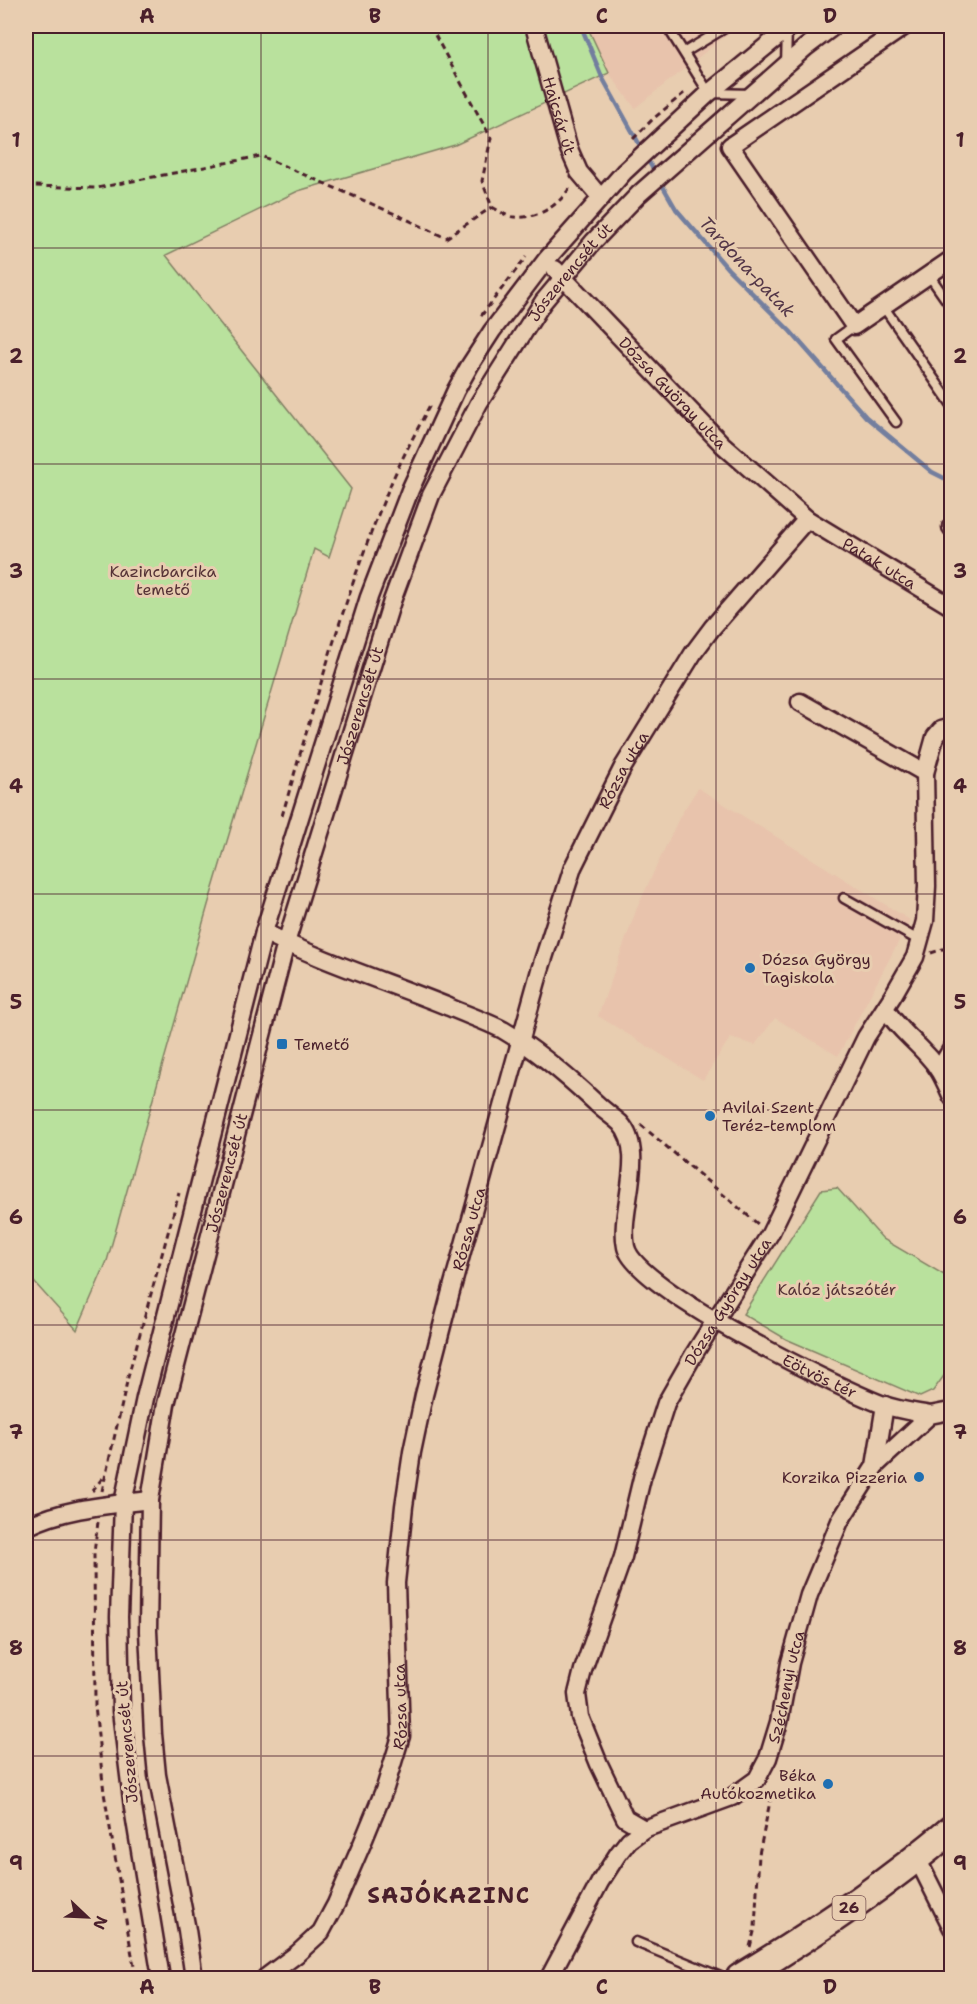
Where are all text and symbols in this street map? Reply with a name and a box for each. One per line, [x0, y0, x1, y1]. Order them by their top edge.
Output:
text: A [139, 3, 155, 29]
text: B [369, 3, 381, 29]
text: C [596, 3, 608, 29]
text: D [823, 3, 837, 29]
street label: Hajcsár út [538, 74, 581, 158]
text: 1 [11, 127, 21, 153]
text: 1 [955, 127, 965, 153]
water label: Tardona-patak [694, 211, 801, 323]
street label: Jószerencsét út [523, 218, 617, 326]
street label: Dózsa György utca [615, 332, 732, 453]
text: 2 [9, 343, 23, 369]
text: 2 [953, 343, 967, 369]
street label: Patak utca [839, 532, 920, 593]
text: 3 [9, 558, 23, 584]
text: 3 [953, 558, 967, 584]
park label: Kazincbarcika temető [109, 561, 217, 600]
street label: Jószerencsét út [331, 644, 388, 767]
street label: Rózsa utca [593, 727, 653, 812]
text: 4 [9, 773, 23, 799]
text: 4 [953, 773, 967, 799]
place label: Dózsa György Tagiskola [762, 949, 871, 988]
marker: Dózsa György Tagiskola [743, 961, 757, 975]
text: 5 [10, 989, 22, 1015]
text: 5 [954, 989, 966, 1015]
place label: Temető [294, 1034, 350, 1055]
marker: Temető [275, 1037, 289, 1051]
place label: Avilai Szent Teréz-templom [722, 1097, 836, 1136]
marker: Avilai Szent Teréz-templom [703, 1109, 717, 1123]
street label: Jószerencsét út [201, 1111, 252, 1235]
street label: Rózsa utca [447, 1185, 490, 1273]
text: 6 [9, 1204, 23, 1230]
text: 6 [953, 1204, 967, 1230]
street label: Dózsa György utca [679, 1233, 776, 1369]
park label: Kalóz játszótér [778, 1279, 896, 1300]
street label: Eötvös tér [779, 1349, 860, 1403]
text: 7 [9, 1419, 23, 1445]
text: 7 [953, 1419, 967, 1445]
place label: Korzika Pizzeria [782, 1467, 907, 1488]
marker: Korzika Pizzeria [912, 1470, 926, 1484]
street label: Széchenyi utca [763, 1628, 809, 1746]
text: 8 [9, 1635, 23, 1661]
text: 8 [953, 1635, 967, 1661]
street label: Rózsa utca [387, 1663, 412, 1752]
street label: Jószerencsét út [111, 1680, 143, 1804]
place label: Béka Autókozmetika [700, 1765, 816, 1804]
marker: Béka Autókozmetika [821, 1777, 835, 1791]
text: 9 [9, 1850, 23, 1876]
text: 9 [953, 1850, 967, 1876]
district label: SAJÓKAZINC [367, 1879, 531, 1910]
north arrow [57, 1887, 117, 1947]
road number: 26 [832, 1896, 866, 1920]
text: N [88, 1913, 112, 1933]
text: A [139, 1974, 155, 2000]
text: B [369, 1974, 381, 2000]
text: C [596, 1974, 608, 2000]
text: D [823, 1974, 837, 2000]

